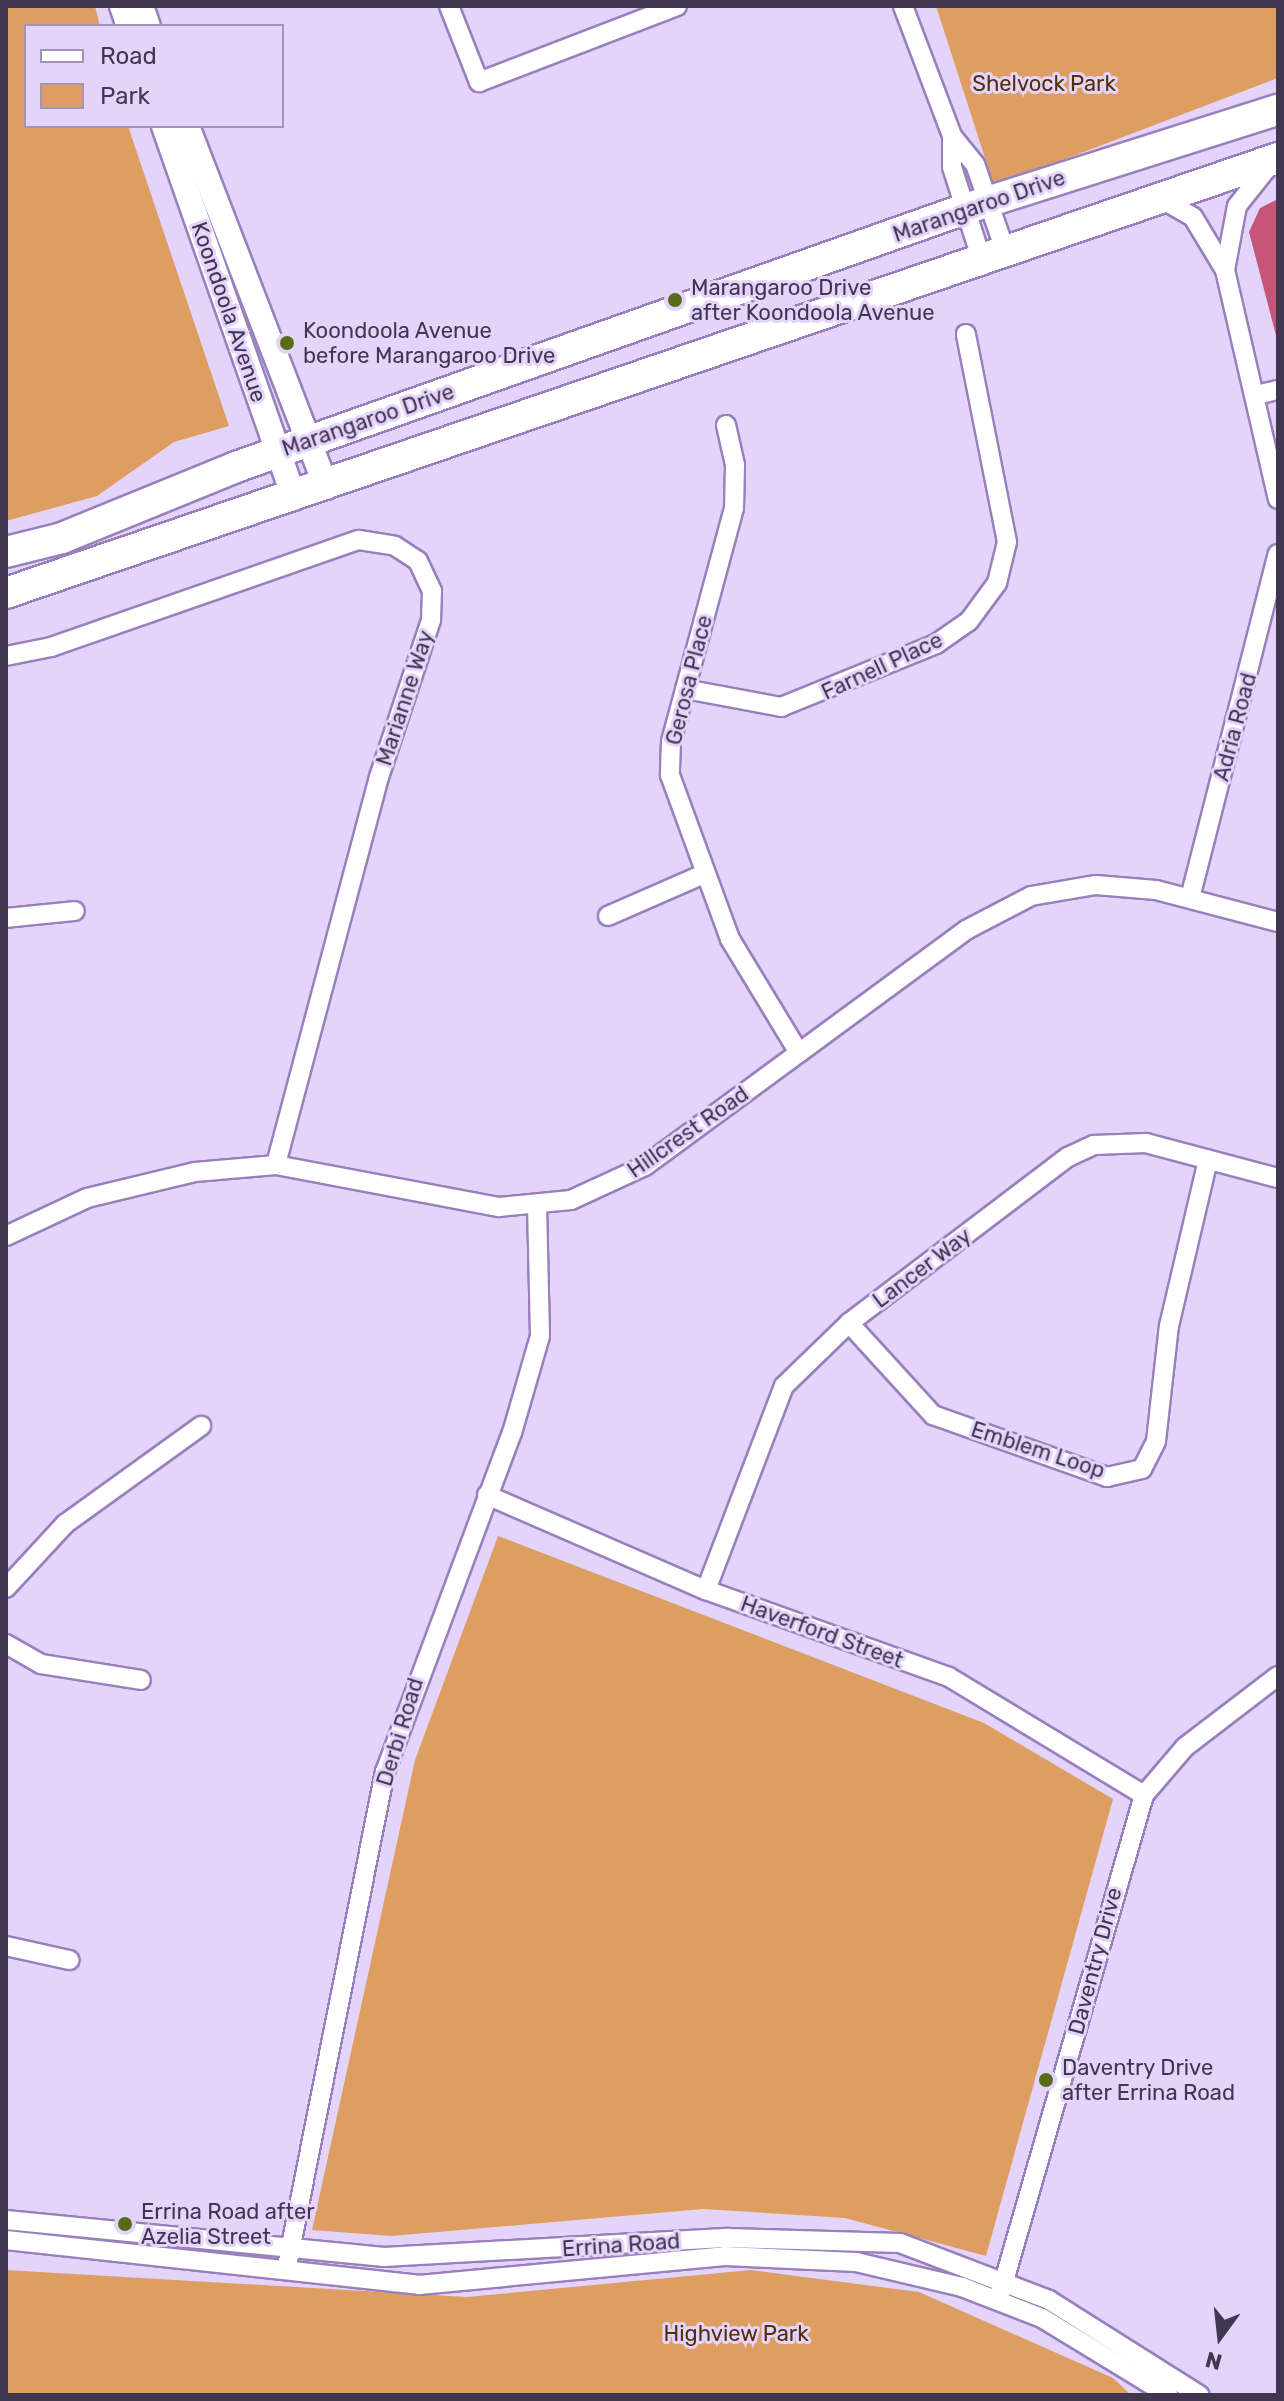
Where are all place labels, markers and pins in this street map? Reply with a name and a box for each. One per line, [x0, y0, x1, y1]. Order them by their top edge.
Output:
place label: Marangaroo Drive after Koondoola Avenue [691, 274, 936, 326]
marker: Marangaroo Drive after Koondoola Avenue [666, 291, 684, 309]
place label: Koondoola Avenue before Marangaroo Drive [303, 317, 555, 368]
marker: Koondoola Avenue before Marangaroo Drive [278, 334, 296, 352]
place label: Daventry Drive after Errina Road [1062, 2054, 1236, 2106]
marker: Daventry Drive after Errina Road [1037, 2071, 1055, 2089]
place label: Errina Road after Azelia Street [141, 2198, 315, 2250]
marker: Errina Road after Azelia Street [116, 2215, 134, 2233]

